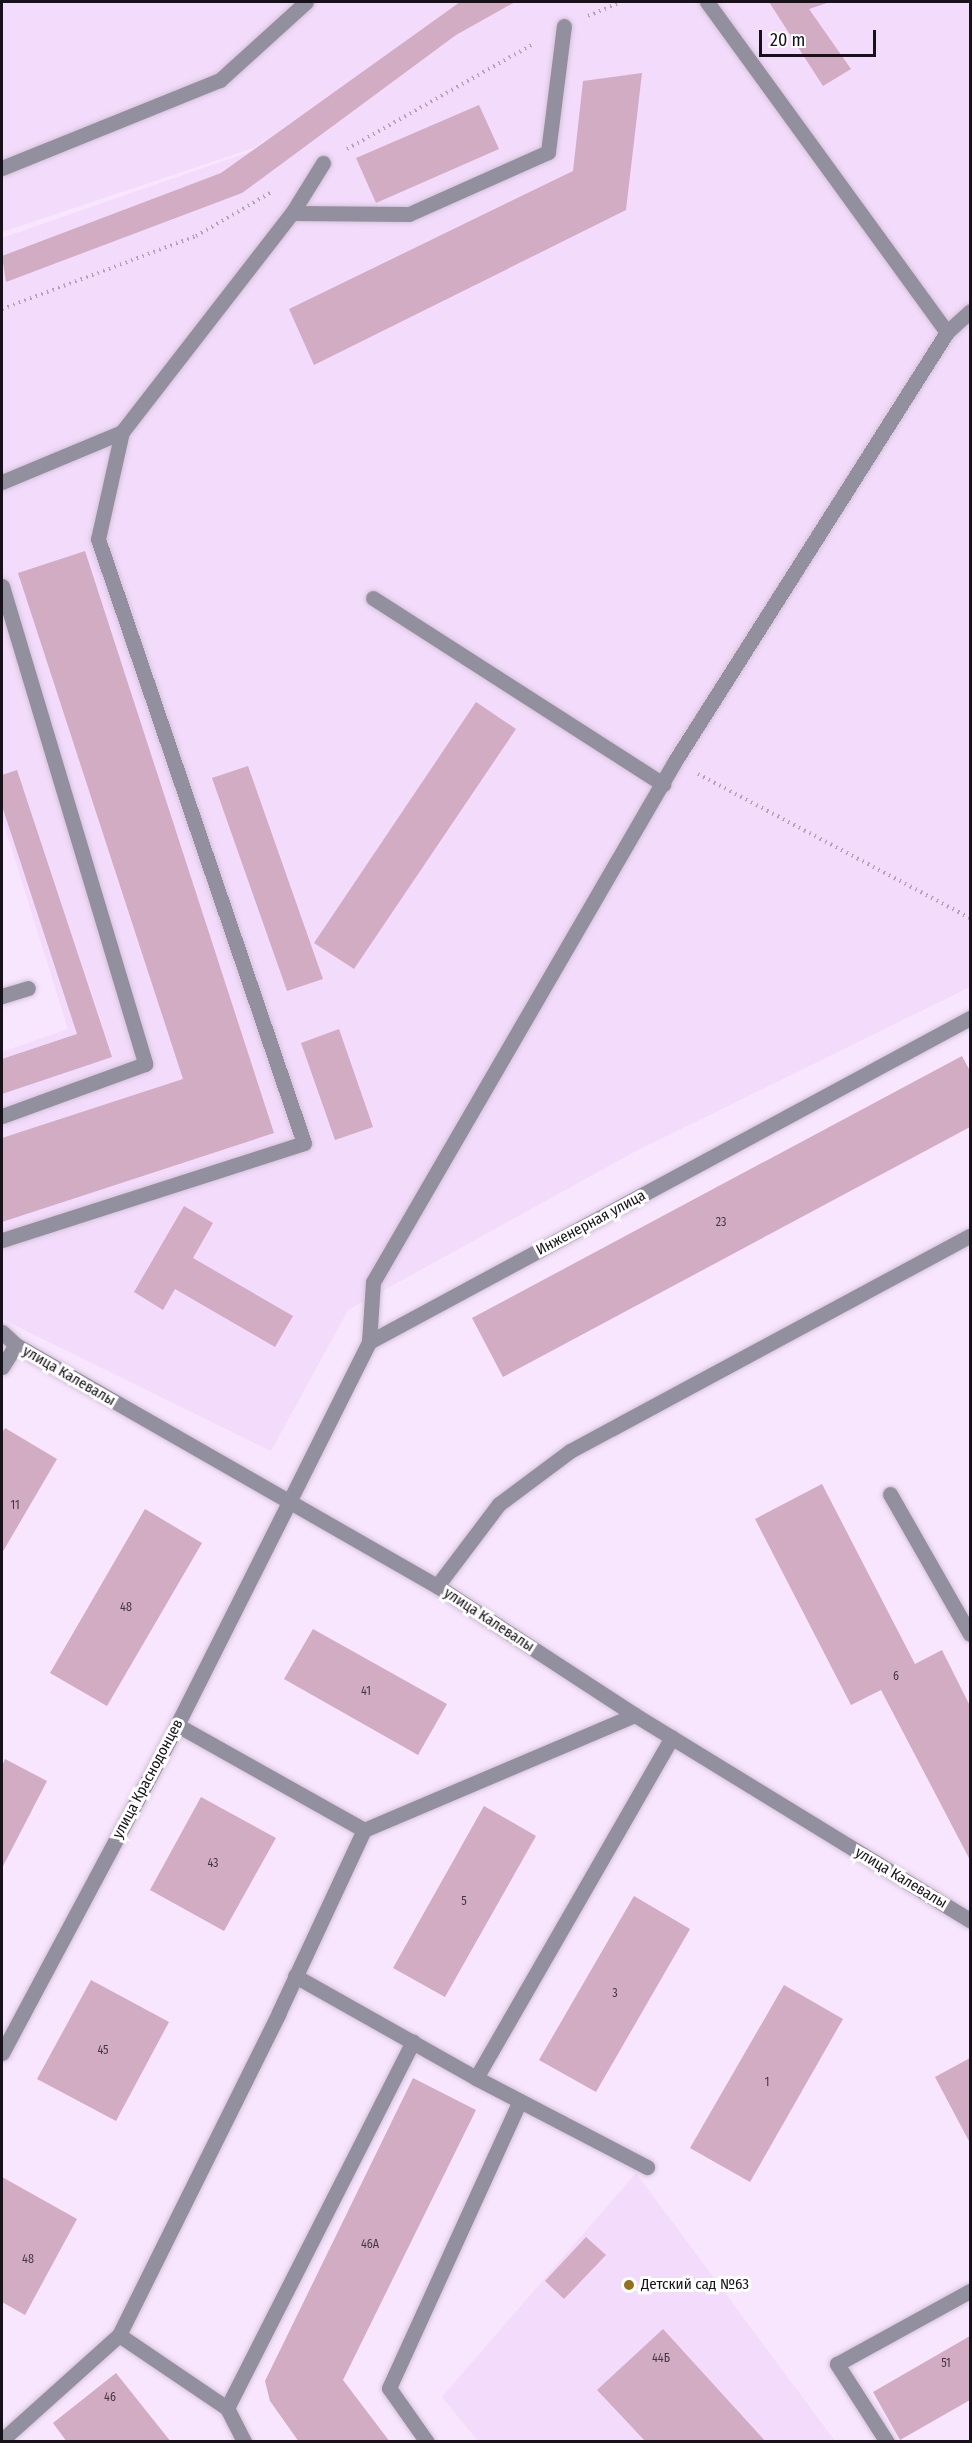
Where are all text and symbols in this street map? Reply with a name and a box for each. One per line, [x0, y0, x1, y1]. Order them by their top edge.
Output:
scale bar [762, 18, 879, 56]
text: 20 m [770, 29, 805, 51]
street label: Инженерная улица [533, 1187, 649, 1259]
house number: 23 [716, 1216, 726, 1230]
street label: улица Калевалы [20, 1342, 118, 1410]
house number: 11 [10, 1499, 20, 1513]
street label: улица Калевалы [441, 1584, 537, 1656]
house number: 48 [120, 1601, 132, 1615]
house number: 6 [893, 1670, 899, 1684]
house number: 41 [361, 1685, 371, 1699]
street label: улица Краснодонцев [109, 1716, 187, 1842]
street label: улица Калевалы [852, 1844, 950, 1912]
house number: 43 [207, 1857, 219, 1871]
house number: 5 [461, 1895, 467, 1909]
house number: 3 [612, 1987, 618, 2001]
house number: 45 [97, 2044, 109, 2058]
house number: 1 [765, 2076, 769, 2090]
house number: 46А [361, 2238, 379, 2252]
house number: 48 [22, 2253, 34, 2267]
place label: Детский сад №63 [641, 2276, 749, 2294]
marker: Детский сад №63 [622, 2278, 636, 2292]
house number: 44Б [652, 2352, 670, 2366]
house number: 51 [941, 2357, 951, 2371]
house number: 46 [104, 2391, 116, 2405]

